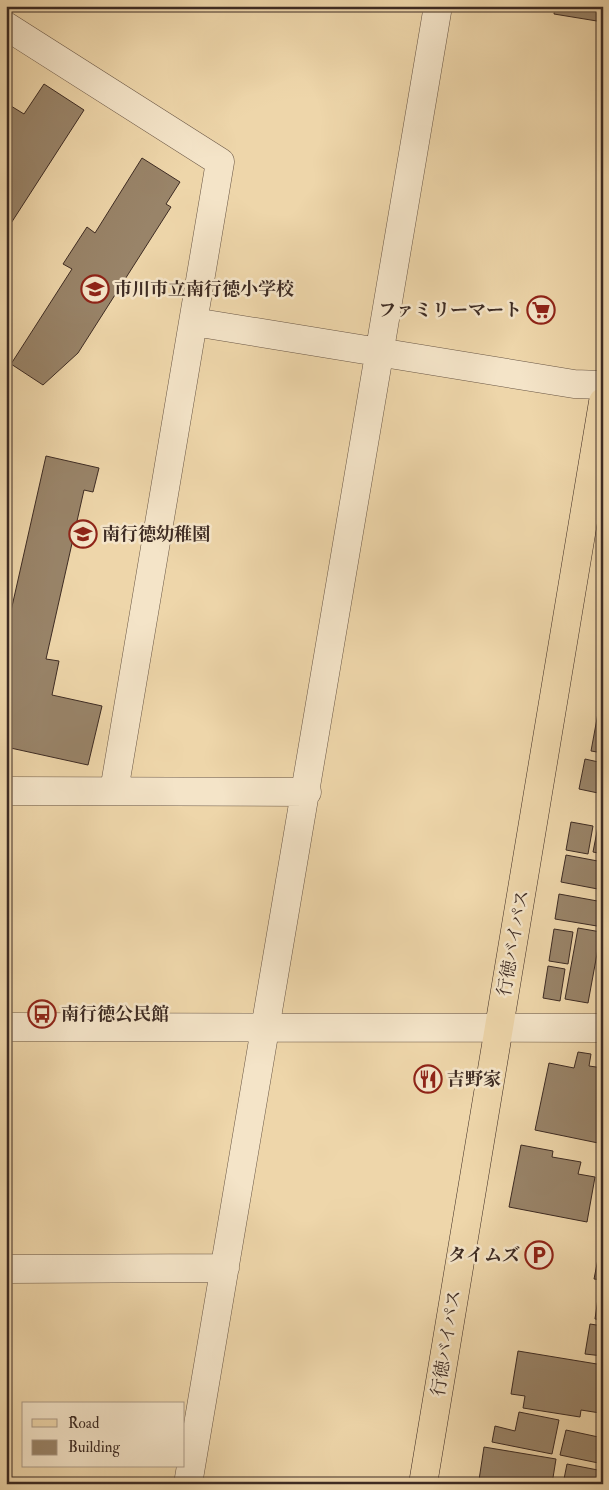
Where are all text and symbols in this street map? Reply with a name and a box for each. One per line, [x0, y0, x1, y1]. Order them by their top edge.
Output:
school or university icon: 市川市立南行徳小学校 [80, 274, 110, 304]
place label: 市川市立南行徳小学校 [114, 278, 294, 301]
supermarket icon: ファミリーマート [526, 295, 556, 325]
place label: ファミリーマート [378, 299, 522, 322]
school or university icon: 南行徳幼稚園 [68, 519, 98, 549]
place label: 南行徳幼稚園 [102, 523, 210, 546]
street label: 行徳バイパス [493, 888, 534, 998]
bus stop icon: 南行徳公民館 [27, 999, 57, 1029]
place label: 南行徳公民館 [61, 1003, 169, 1026]
restaurant icon: 吉野家 [413, 1064, 443, 1094]
place label: 吉野家 [447, 1068, 501, 1091]
parking icon: タイムズ [524, 1240, 554, 1270]
place label: タイムズ [448, 1244, 520, 1267]
street label: 行徳バイパス [427, 1288, 466, 1398]
legend [22, 1402, 185, 1468]
text: Road [68, 1414, 100, 1433]
text: Building [68, 1438, 120, 1457]

